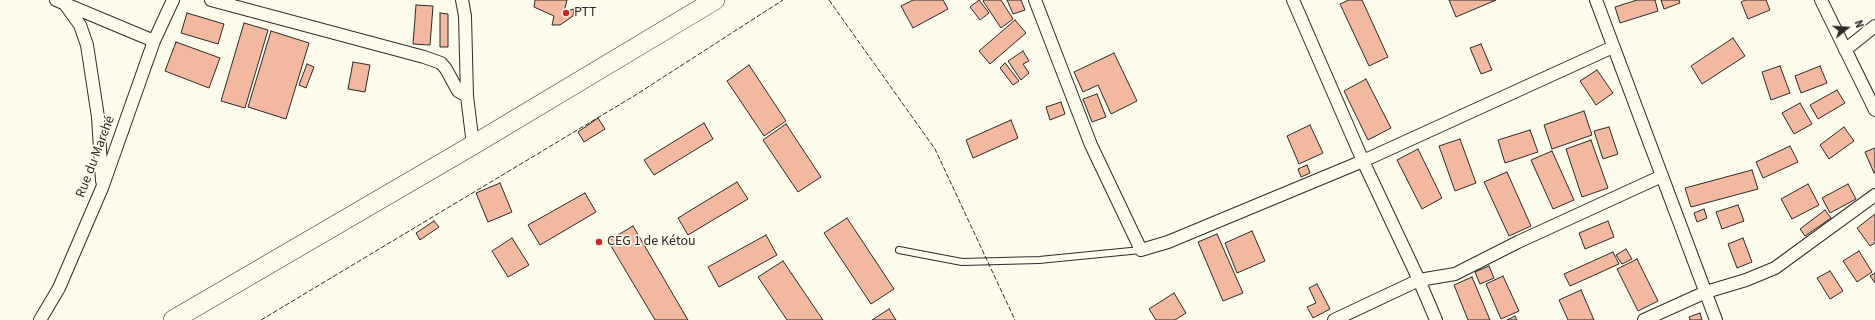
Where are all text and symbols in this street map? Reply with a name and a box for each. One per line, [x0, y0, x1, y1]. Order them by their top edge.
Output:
place label: PTT [574, 5, 597, 21]
marker: PTT [561, 8, 571, 18]
north arrow [1827, 8, 1867, 48]
text: N [1851, 18, 1867, 30]
street label: Rue du Marché [73, 114, 119, 200]
place label: CEG 1 de Kétou [607, 234, 696, 250]
marker: CEG 1 de Kétou [594, 237, 604, 247]

